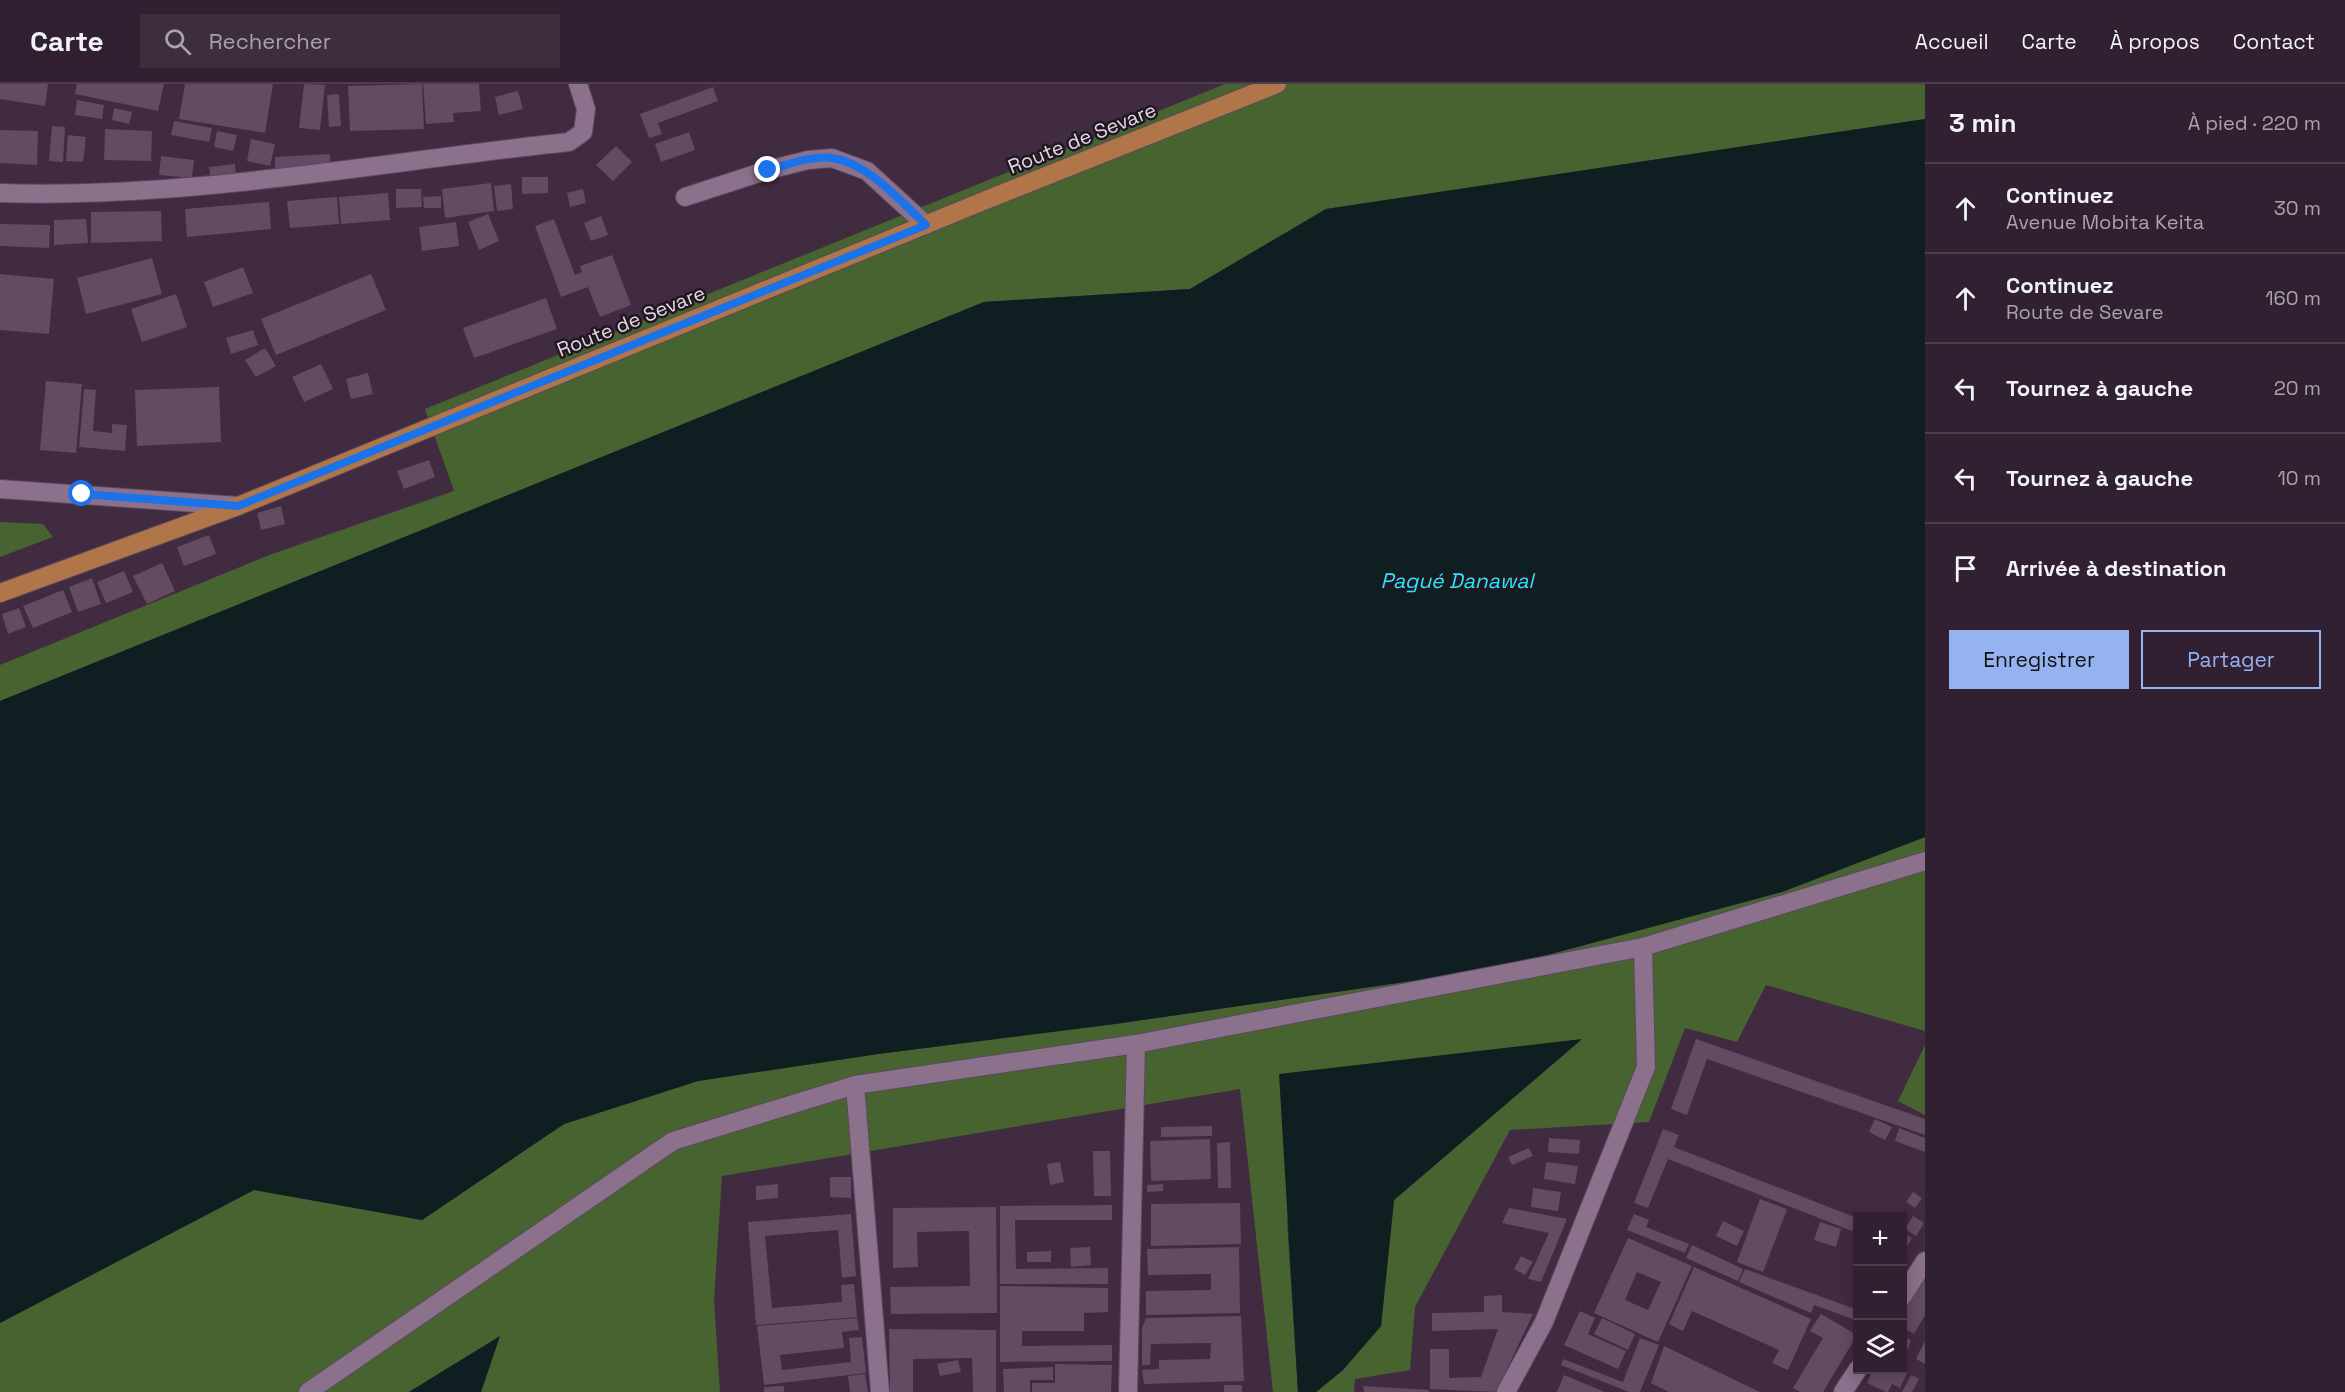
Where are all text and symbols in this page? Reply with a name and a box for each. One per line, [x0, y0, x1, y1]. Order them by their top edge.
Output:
search box [140, 14, 560, 68]
text: Carte [30, 23, 104, 59]
icon: search [161, 25, 194, 58]
text: Rechercher [209, 27, 331, 55]
text: Accueil [1915, 28, 1989, 55]
text: Carte [2022, 28, 2077, 55]
text: À propos [2110, 28, 2200, 55]
text: Contact [2233, 28, 2315, 55]
street label: Route de Sevare [1004, 96, 1160, 180]
text: 3 min [1949, 106, 2017, 140]
text: À pied · 220 m [2188, 110, 2321, 136]
route end [754, 156, 780, 182]
text: Continuez [2006, 181, 2114, 209]
icon: ahead [1949, 192, 1982, 225]
text: 30 m [2274, 195, 2321, 221]
text: Avenue Mobita Keita [2006, 209, 2204, 235]
text: Continuez [2006, 271, 2114, 299]
street label: Route de Sevare [553, 279, 709, 363]
icon: ahead [1949, 282, 1982, 315]
text: 160 m [2265, 285, 2321, 311]
text: Route de Sevare [2006, 299, 2164, 325]
icon: left [1949, 372, 1982, 405]
text: Tournez à gauche [2006, 374, 2193, 402]
text: 20 m [2274, 375, 2321, 401]
icon: left [1949, 462, 1982, 495]
text: Tournez à gauche [2006, 464, 2193, 492]
text: 10 m [2277, 465, 2321, 491]
route start [68, 480, 94, 506]
icon: arrive [1949, 552, 1982, 585]
text: Arrivée à destination [2006, 554, 2227, 582]
water label: Pagué Danawal [1381, 567, 1536, 594]
button: Enregistrer [1949, 630, 2129, 689]
button: Partager [2141, 630, 2321, 689]
map controls [1853, 1212, 1907, 1374]
button: + [1853, 1212, 1907, 1266]
button: − [1853, 1266, 1907, 1320]
button: layers [1853, 1320, 1907, 1374]

